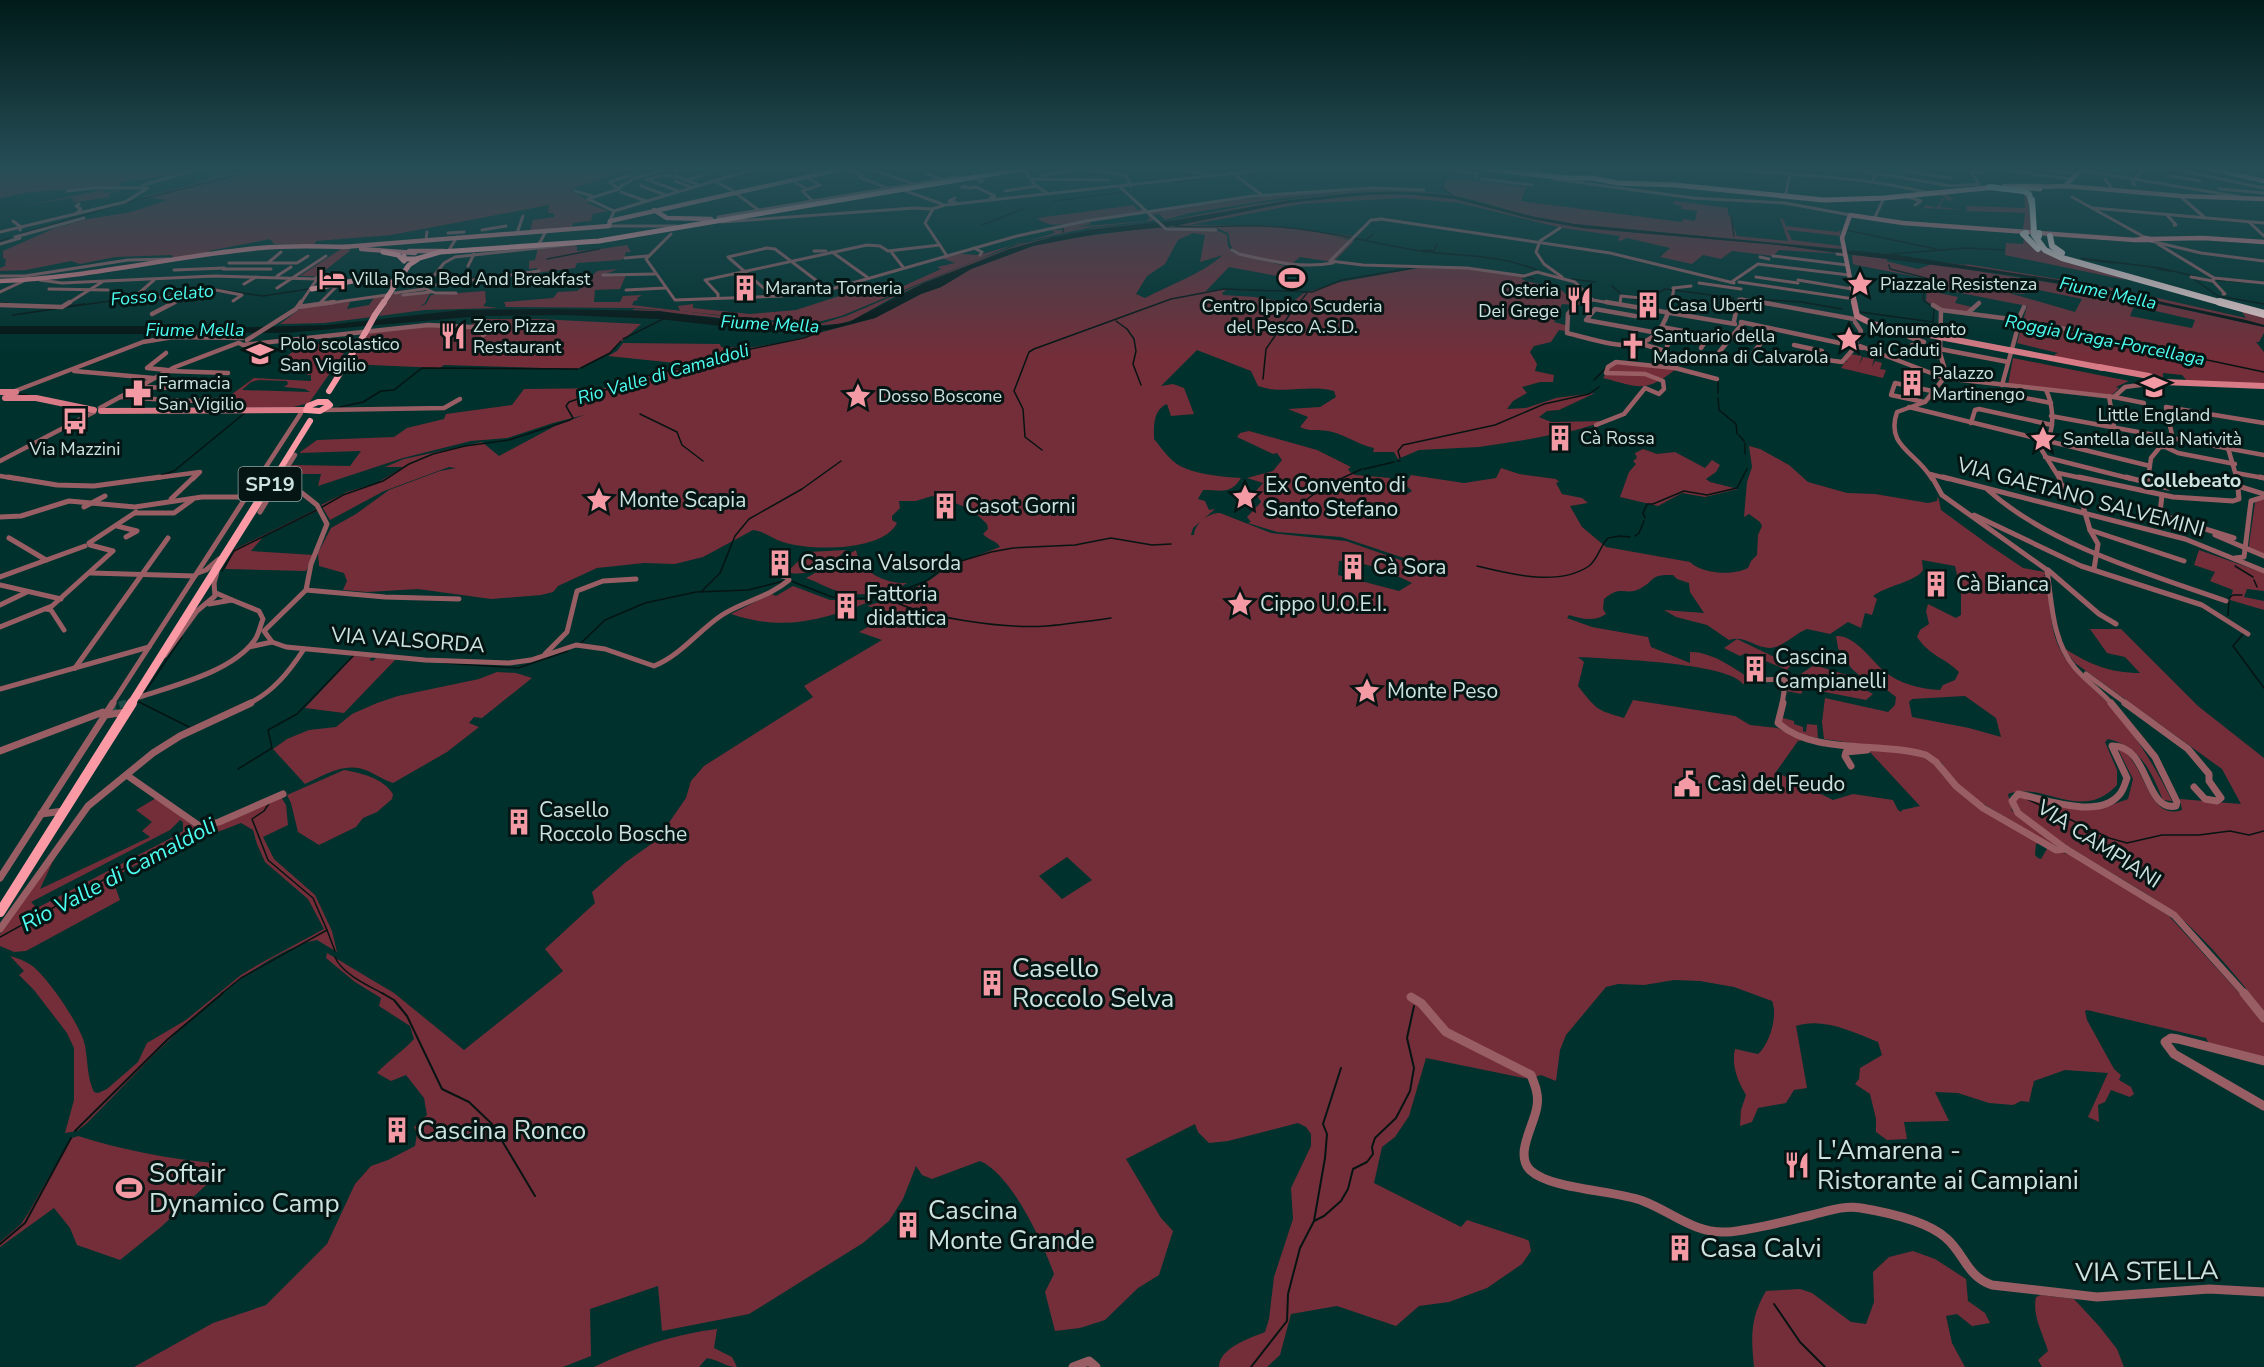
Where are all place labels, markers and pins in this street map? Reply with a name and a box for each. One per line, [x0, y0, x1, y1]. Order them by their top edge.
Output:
sports icon: Centro Ippico Scuderia del Pesco A.S.D. [1277, 263, 1307, 293]
hotel icon: Villa Rosa Bed And Breakfast [317, 264, 347, 294]
place label: Villa Rosa Bed And Breakfast [351, 267, 591, 291]
place icon: Piazzale Resistenza [1845, 269, 1875, 299]
place label: Piazzale Resistenza [1880, 272, 2037, 296]
building icon: Maranta Torneria [730, 273, 760, 303]
place label: Maranta Torneria [765, 276, 902, 300]
place label: Osteria Dei Grege [1478, 278, 1559, 323]
restaurant icon: Osteria Dei Grege [1564, 285, 1594, 315]
building icon: Casa Uberti [1633, 290, 1663, 320]
place label: Casa Uberti [1668, 293, 1763, 317]
place label: Centro Ippico Scuderia del Pesco A.S.D. [1202, 294, 1382, 339]
place label: Zero Pizza Restaurant [473, 314, 562, 359]
place label: Monumento ai Caduti [1869, 317, 1966, 362]
restaurant icon: Zero Pizza Restaurant [438, 321, 468, 351]
place label: Santuario della Madonna di Calvarola [1653, 324, 1829, 369]
place icon: Monumento ai Caduti [1834, 324, 1864, 354]
church icon: Santuario della Madonna di Calvarola [1618, 331, 1648, 361]
place label: Polo scolastico San Vigilio [280, 332, 400, 377]
school or university icon: Polo scolastico San Vigilio [245, 339, 275, 369]
place label: Palazzo Martinengo [1932, 361, 2025, 406]
building icon: Palazzo Martinengo [1897, 368, 1927, 398]
place label: Farmacia San Vigilio [158, 371, 244, 416]
school or university icon: Little England [2139, 372, 2169, 402]
pharmacy icon: Farmacia San Vigilio [123, 378, 153, 408]
place icon: Dosso Boscone [843, 381, 873, 411]
place label: Dosso Boscone [878, 384, 1002, 408]
place label: Little England [2098, 403, 2210, 427]
bus stop icon: Via Mazzini [60, 406, 90, 436]
building icon: Cà Rossa [1545, 423, 1575, 453]
place icon: Santella della Natività [2028, 424, 2058, 454]
place label: Cà Rossa [1580, 426, 1655, 450]
place label: Santella della Natività [2063, 427, 2242, 451]
place label: Via Mazzini [29, 437, 120, 461]
place label: Ex Convento di Santo Stefano [1265, 471, 1406, 523]
place icon: Ex Convento di Santo Stefano [1230, 482, 1260, 512]
place icon: Monte Scapia [584, 485, 614, 515]
place label: Monte Scapia [619, 486, 746, 514]
building icon: Casot Gorni [930, 491, 960, 521]
place label: Casot Gorni [965, 492, 1076, 520]
building icon: Cascina Valsorda [765, 548, 795, 578]
place label: Cascina Valsorda [800, 549, 961, 577]
building icon: Cà Sora [1338, 552, 1368, 582]
place label: Cà Sora [1373, 553, 1446, 581]
building icon: Cà Bianca [1921, 569, 1951, 599]
place label: Cà Bianca [1956, 570, 2049, 598]
place label: Fattoria didattica [866, 580, 947, 632]
place icon: Cippo U.O.E.I. [1225, 589, 1255, 619]
place label: Cippo U.O.E.I. [1260, 590, 1387, 618]
building icon: Fattoria didattica [831, 591, 861, 621]
place label: Cascina Campianelli [1775, 643, 1887, 695]
building icon: Cascina Campianelli [1740, 654, 1770, 684]
place icon: Monte Peso [1352, 676, 1382, 706]
place label: Monte Peso [1387, 677, 1498, 705]
public building icon: Casì del Feudo [1672, 769, 1702, 799]
place label: Casì del Feudo [1707, 770, 1845, 798]
place label: Casello Roccolo Bosche [539, 796, 687, 848]
building icon: Casello Roccolo Bosche [504, 807, 534, 837]
place label: Casello Roccolo Selva [1012, 951, 1174, 1016]
building icon: Casello Roccolo Selva [977, 968, 1007, 998]
place label: Cascina Ronco [417, 1113, 586, 1148]
building icon: Cascina Ronco [382, 1115, 412, 1145]
place label: L'Amarena - Ristorante ai Campiani [1817, 1133, 2079, 1198]
restaurant icon: L'Amarena - Ristorante ai Campiani [1782, 1150, 1812, 1180]
place label: Softair Dynamico Camp [149, 1156, 340, 1221]
sports icon: Softair Dynamico Camp [114, 1173, 144, 1203]
place label: Cascina Monte Grande [928, 1193, 1095, 1258]
building icon: Cascina Monte Grande [893, 1210, 923, 1240]
place label: Casa Calvi [1700, 1231, 1822, 1266]
building icon: Casa Calvi [1665, 1233, 1695, 1263]

